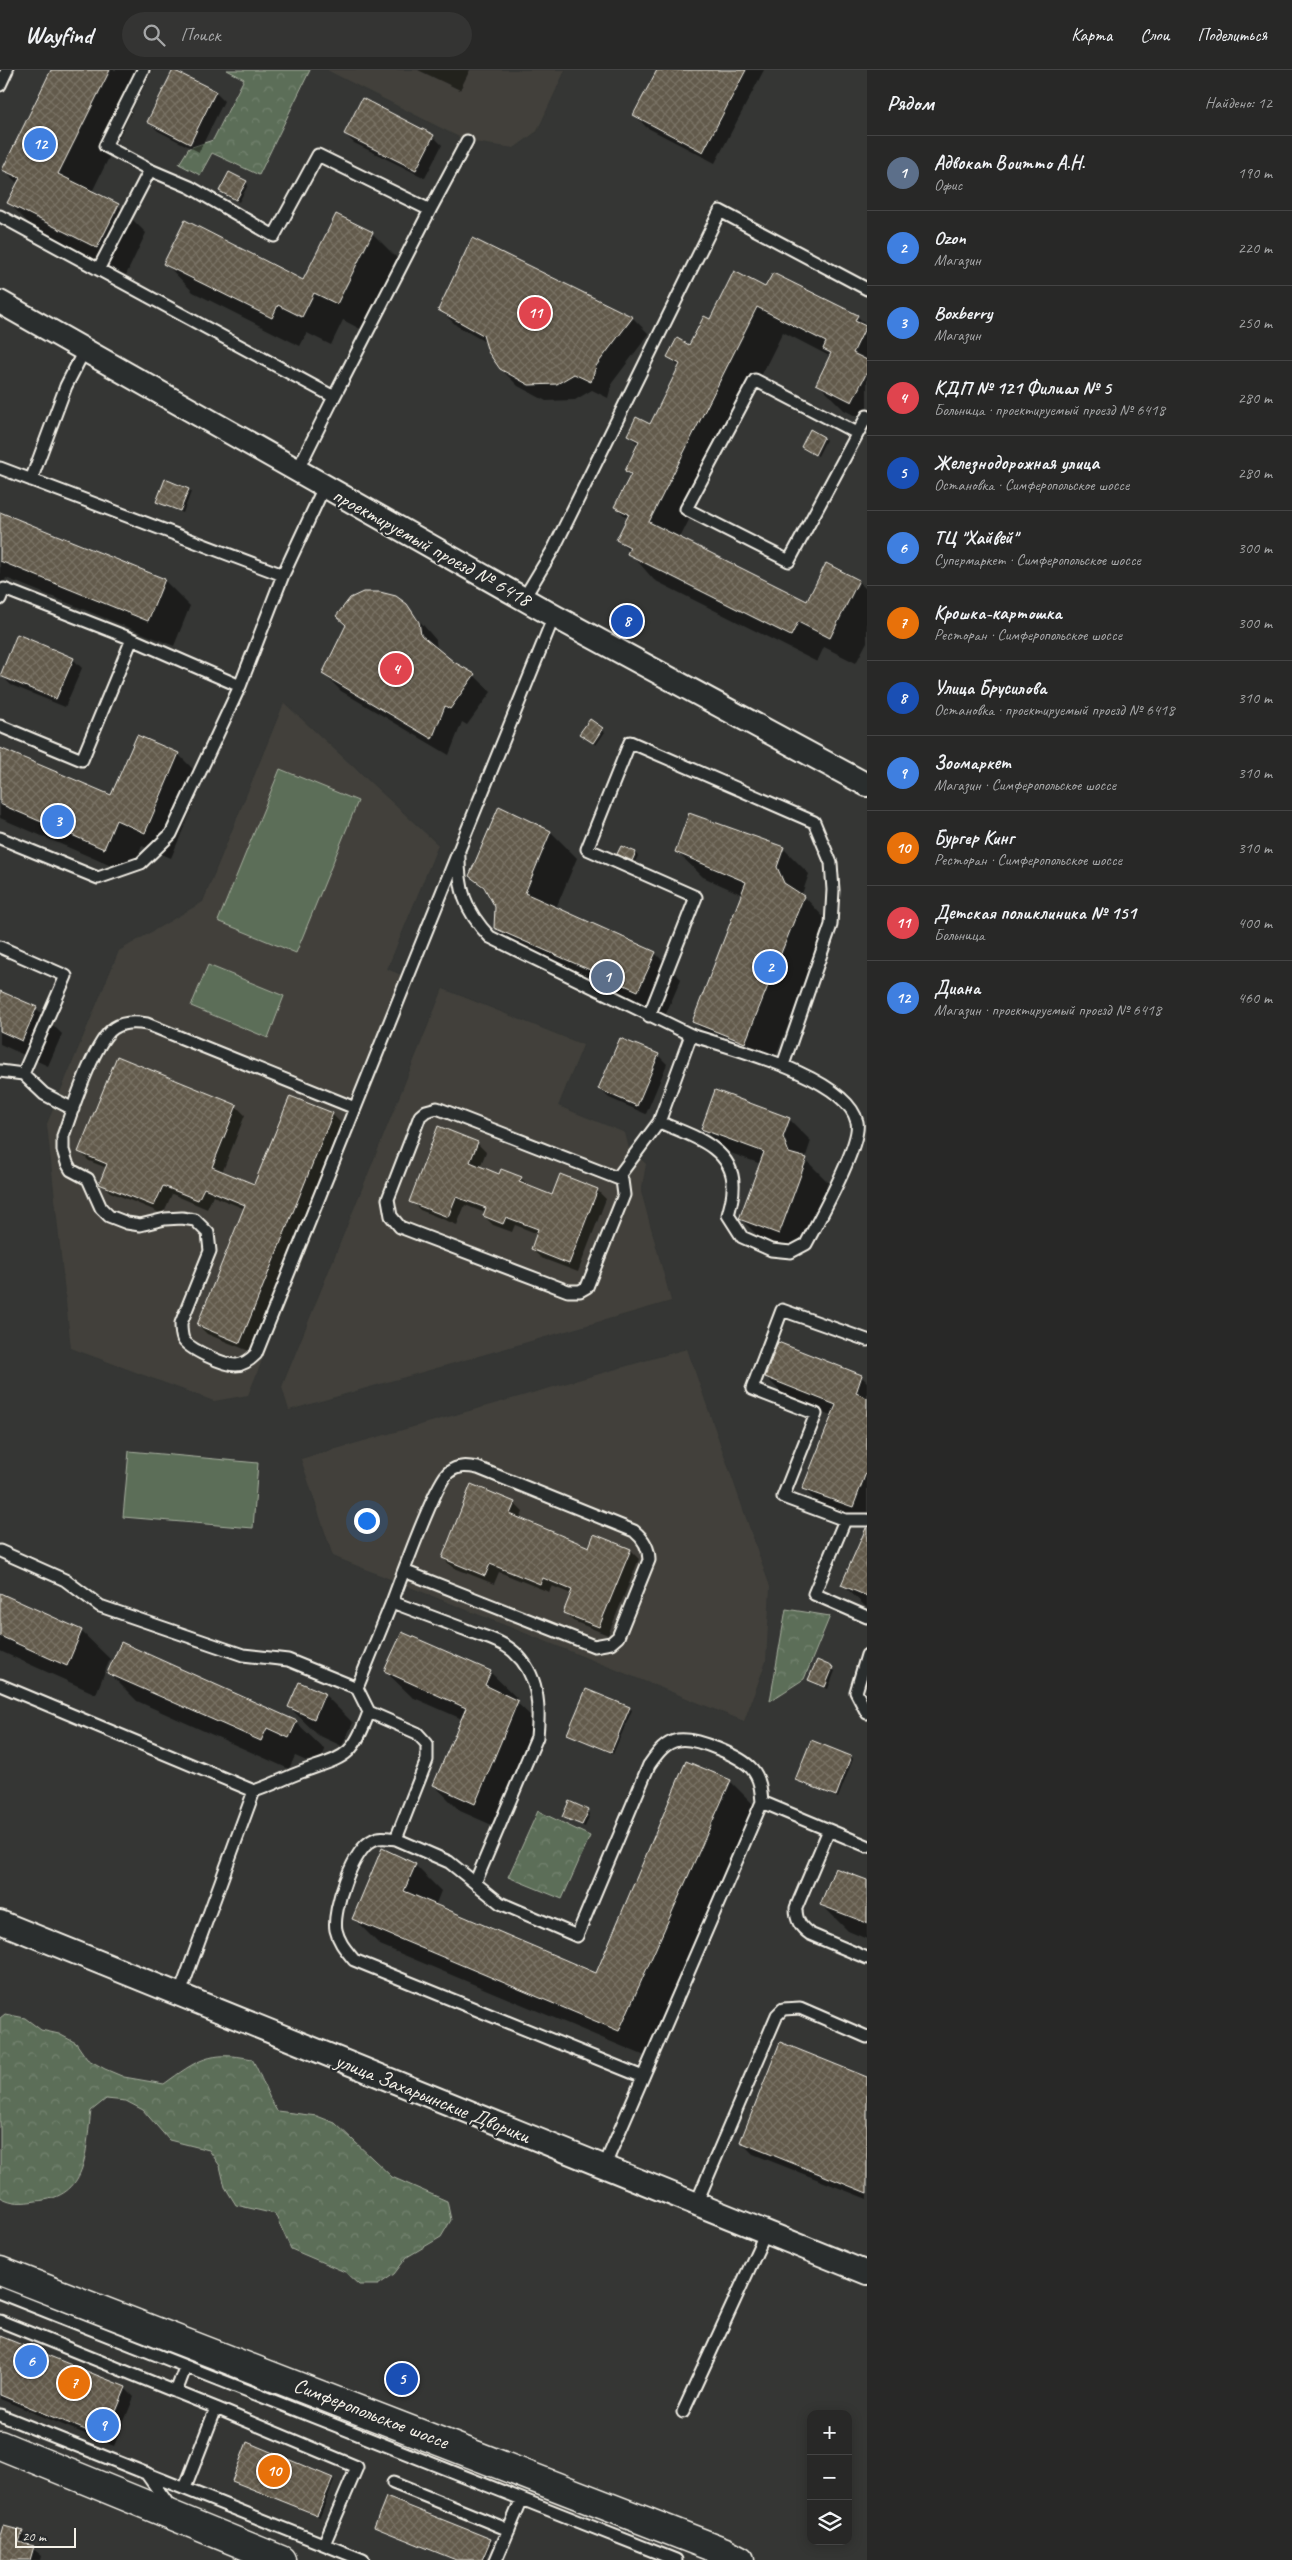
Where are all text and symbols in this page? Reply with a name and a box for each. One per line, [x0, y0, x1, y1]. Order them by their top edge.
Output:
search box [122, 12, 472, 57]
text: Wayfind [25, 20, 92, 50]
icon: search [140, 21, 168, 49]
text: Поиск [180, 23, 220, 47]
text: Карта [1071, 24, 1112, 46]
text: Слои [1140, 24, 1169, 46]
text: Поделиться [1197, 24, 1267, 46]
text: Рядом [887, 90, 934, 116]
text: Найдено: 12 [1205, 93, 1272, 113]
pin: 12 [24, 125, 56, 163]
text: Адвокат Воитто А.Н. [934, 151, 1085, 175]
text: 1 [899, 163, 907, 183]
text: 190 m [1238, 163, 1272, 183]
text: Офис [934, 175, 962, 195]
text: Ozon [934, 226, 966, 250]
text: 2 [899, 238, 907, 258]
text: 220 m [1238, 238, 1272, 258]
text: Магазин [934, 250, 981, 270]
pin: 11 [519, 294, 551, 332]
text: Boxberry [934, 301, 992, 325]
text: 3 [899, 313, 907, 333]
text: 250 m [1238, 313, 1272, 333]
text: Магазин [934, 325, 981, 345]
text: КДП № 121 Филиал № 5 [934, 376, 1111, 400]
text: 4 [899, 388, 907, 408]
text: 280 m [1238, 388, 1272, 408]
text: Больница · проектируемый проезд № 6418 [934, 400, 1165, 420]
text: Железнодорожная улица [934, 451, 1099, 475]
text: 5 [900, 463, 906, 483]
text: 280 m [1238, 463, 1272, 483]
text: Остановка · Симферопольское шоссе [934, 475, 1129, 495]
street label: проектируемый проезд № 6418 [328, 482, 538, 614]
text: ТЦ "Хайвей" [934, 526, 1017, 550]
text: 6 [899, 538, 907, 558]
text: 300 m [1238, 538, 1272, 558]
text: Супермаркет · Симферопольское шоссе [934, 550, 1141, 570]
text: Крошка-картошка [934, 601, 1062, 625]
pin: 8 [611, 602, 643, 640]
text: 7 [899, 613, 907, 633]
text: 300 m [1238, 613, 1272, 633]
text: Ресторан · Симферопольское шоссе [934, 625, 1122, 645]
pin: 4 [380, 650, 412, 688]
text: Улица Брусилова [934, 676, 1046, 700]
text: 8 [899, 688, 907, 708]
text: 310 m [1238, 688, 1272, 708]
text: Остановка · проектируемый проезд № 6418 [934, 700, 1174, 720]
text: Зоомаркет [934, 751, 1010, 775]
text: 9 [899, 763, 907, 783]
text: 310 m [1238, 763, 1272, 783]
text: Магазин · Симферопольское шоссе [934, 775, 1116, 795]
pin: 3 [42, 802, 74, 840]
text: Бургер Кинг [934, 826, 1014, 850]
text: 10 [896, 838, 910, 858]
text: 310 m [1238, 838, 1272, 858]
text: Ресторан · Симферопольское шоссе [934, 850, 1122, 870]
text: Детская поликлиника № 151 [934, 901, 1136, 925]
text: 11 [896, 913, 910, 933]
text: 400 m [1238, 913, 1272, 933]
text: Больница [934, 925, 984, 945]
pin: 2 [754, 948, 786, 986]
pin: 1 [591, 958, 623, 996]
text: Диана [934, 976, 980, 1000]
text: 12 [896, 988, 910, 1008]
text: 460 m [1238, 988, 1272, 1008]
text: Магазин · проектируемый проезд № 6418 [934, 1000, 1161, 1020]
your location [354, 1508, 380, 1534]
street label: улица Захарьинские Дворики [330, 2046, 536, 2150]
pin: 6 [15, 2342, 47, 2380]
pin: 5 [386, 2360, 418, 2398]
pin: 7 [58, 2364, 90, 2402]
street label: Симферопольское шоссе [290, 2372, 453, 2455]
pin: 9 [87, 2406, 119, 2444]
map controls [807, 2410, 852, 2545]
button: + [807, 2410, 852, 2455]
pin: 10 [258, 2452, 290, 2490]
button: − [807, 2455, 852, 2500]
button: layers [807, 2500, 852, 2545]
scale bar [15, 2525, 76, 2548]
text: 20 m [22, 2528, 46, 2545]

